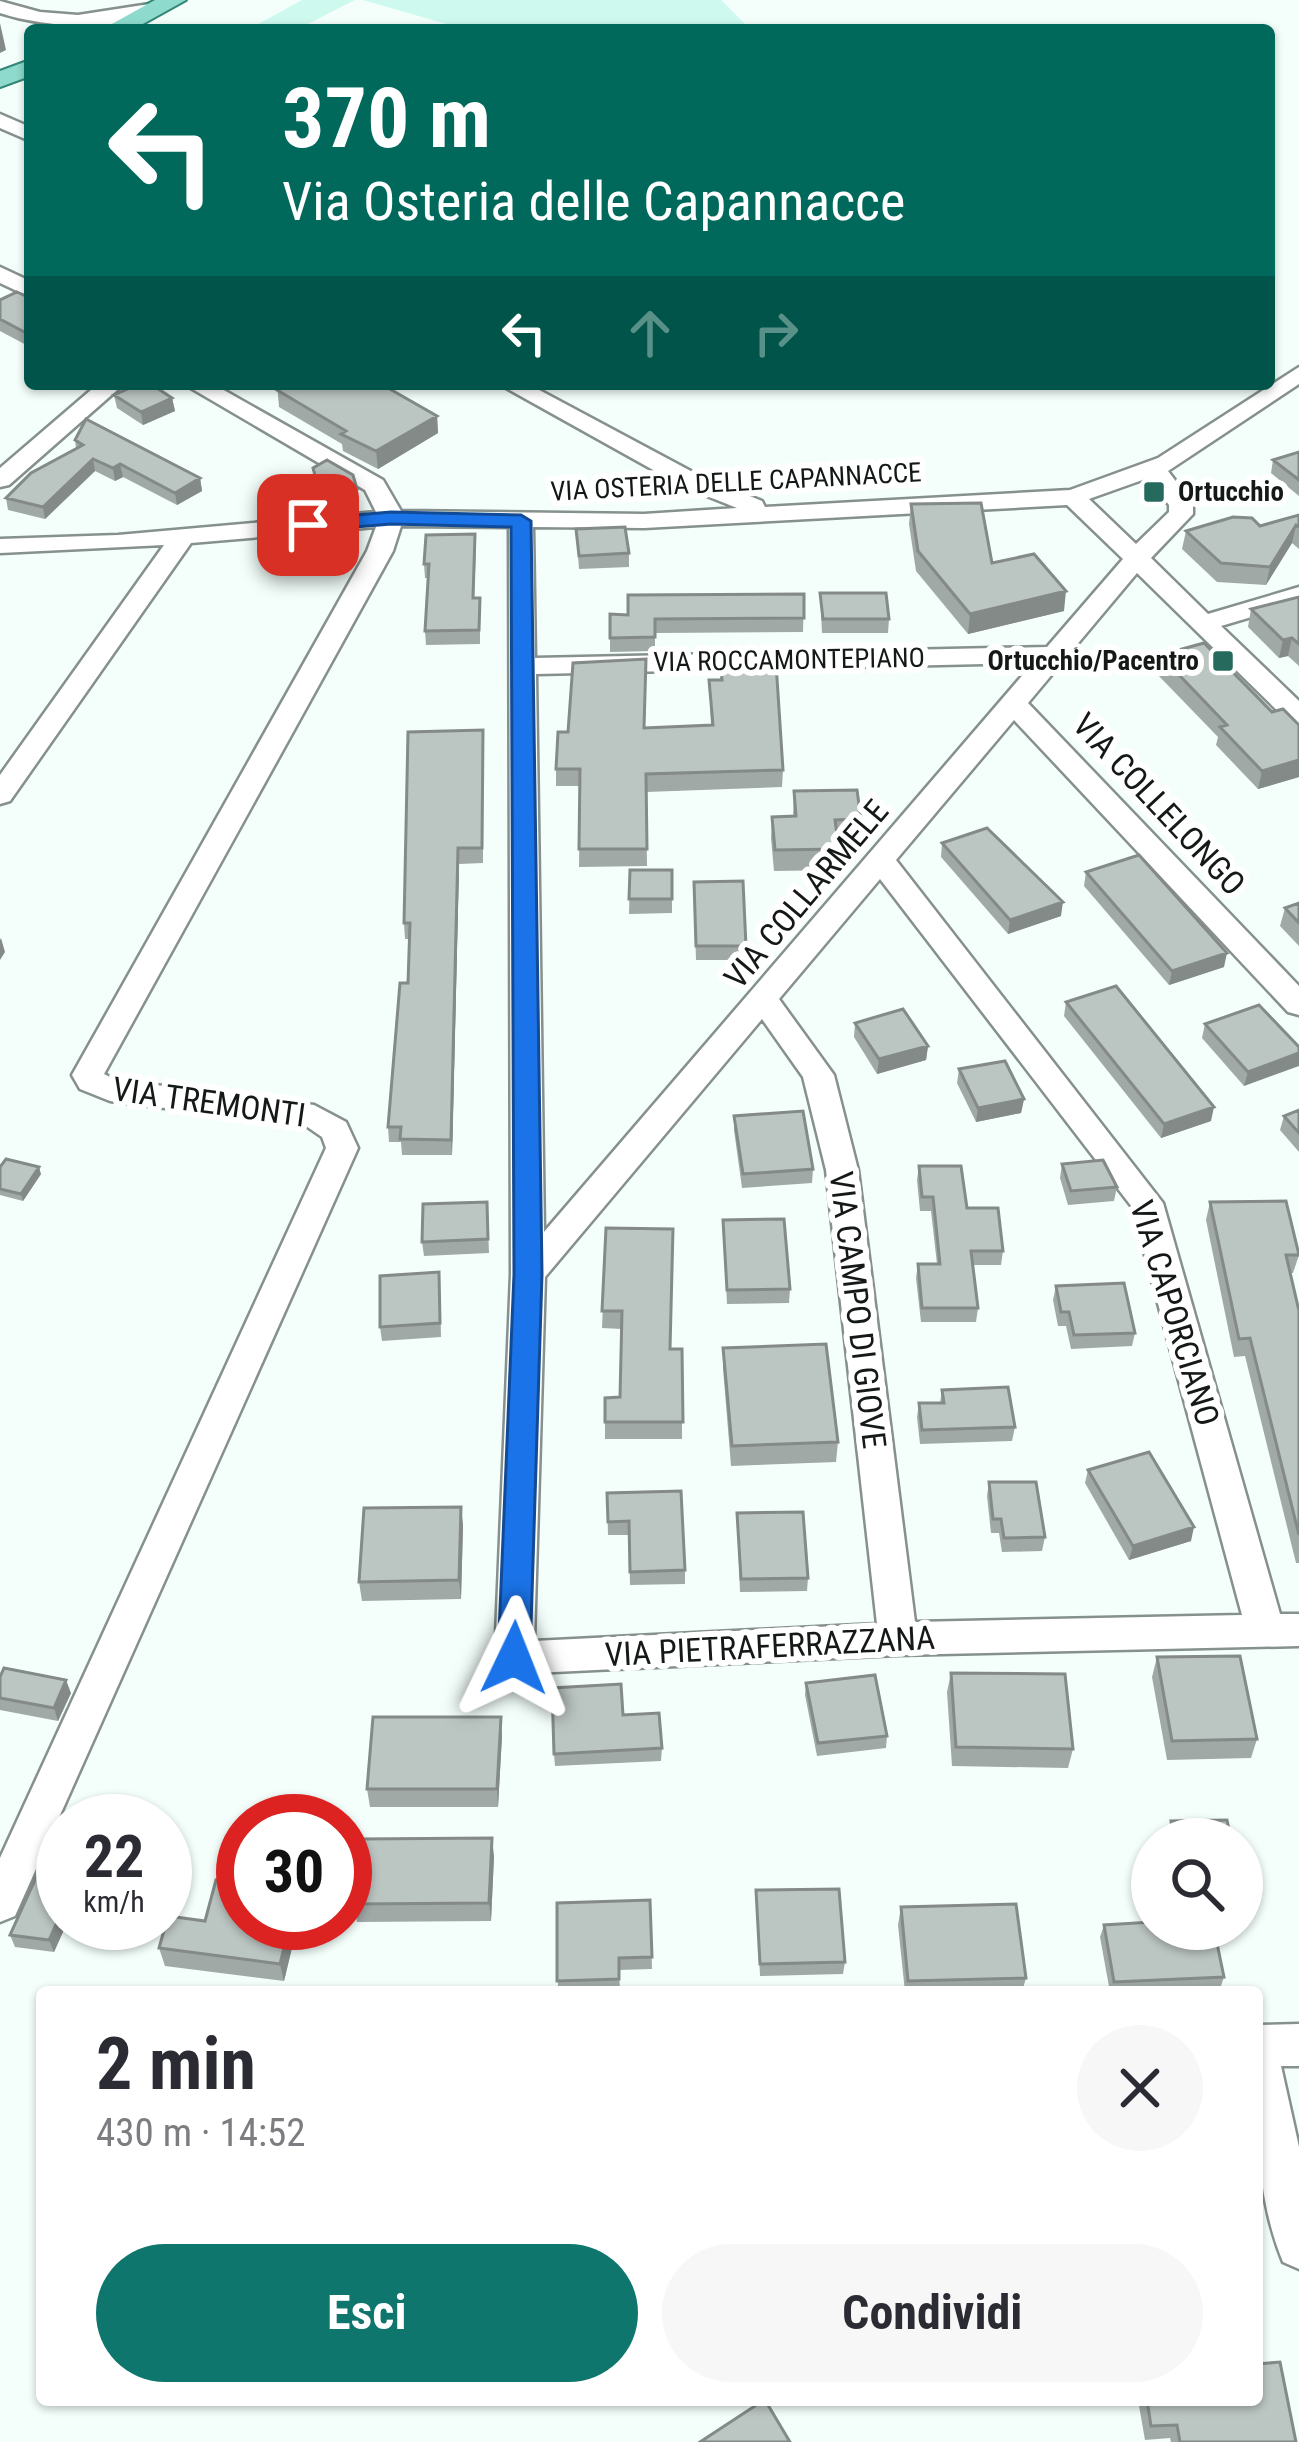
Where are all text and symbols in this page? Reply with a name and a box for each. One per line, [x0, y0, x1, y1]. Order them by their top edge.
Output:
text: 370 m [282, 69, 491, 168]
icon: left [84, 72, 240, 228]
text: Via Osteria delle Capannacce [282, 170, 905, 233]
icon: left [491, 300, 557, 366]
icon: ahead [617, 300, 683, 366]
icon: right [743, 300, 809, 366]
street label: VIA OSTERIA DELLE CAPANNACCE [550, 456, 922, 508]
pin [257, 474, 359, 576]
place label: Ortucchio [1178, 476, 1284, 508]
marker: Ortucchio [1141, 479, 1167, 505]
icon: arrive [275, 492, 341, 558]
street label: VIA ROCCAMONTEPIANO [653, 642, 925, 678]
place label: Ortucchio/Pacentro [987, 645, 1199, 677]
marker: Ortucchio/Pacentro [1210, 648, 1236, 674]
street label: VIA COLLELONGO [1065, 705, 1253, 903]
street label: VIA COLLARMELE [716, 792, 896, 996]
street label: VIA TREMONTI [110, 1069, 308, 1135]
street label: VIA CAMPO DI GIOVE [822, 1169, 894, 1451]
street label: VIA CAPORCIANO [1122, 1196, 1228, 1430]
position arrow [451, 1595, 577, 1721]
street label: VIA PIETRAFERRAZZANA [604, 1618, 936, 1674]
speed limit sign: 30 [216, 1794, 372, 1950]
map controls [1131, 1818, 1263, 1950]
button: search [1131, 1818, 1263, 1950]
text: 22 [84, 1821, 144, 1892]
text: km/h [83, 1884, 145, 1919]
text: 2 min [96, 2022, 256, 2107]
button: close [1077, 2025, 1203, 2151]
text: 430 m · 14:52 [96, 2110, 306, 2156]
button: Esci [96, 2244, 638, 2382]
button: Condividi [662, 2244, 1203, 2382]

